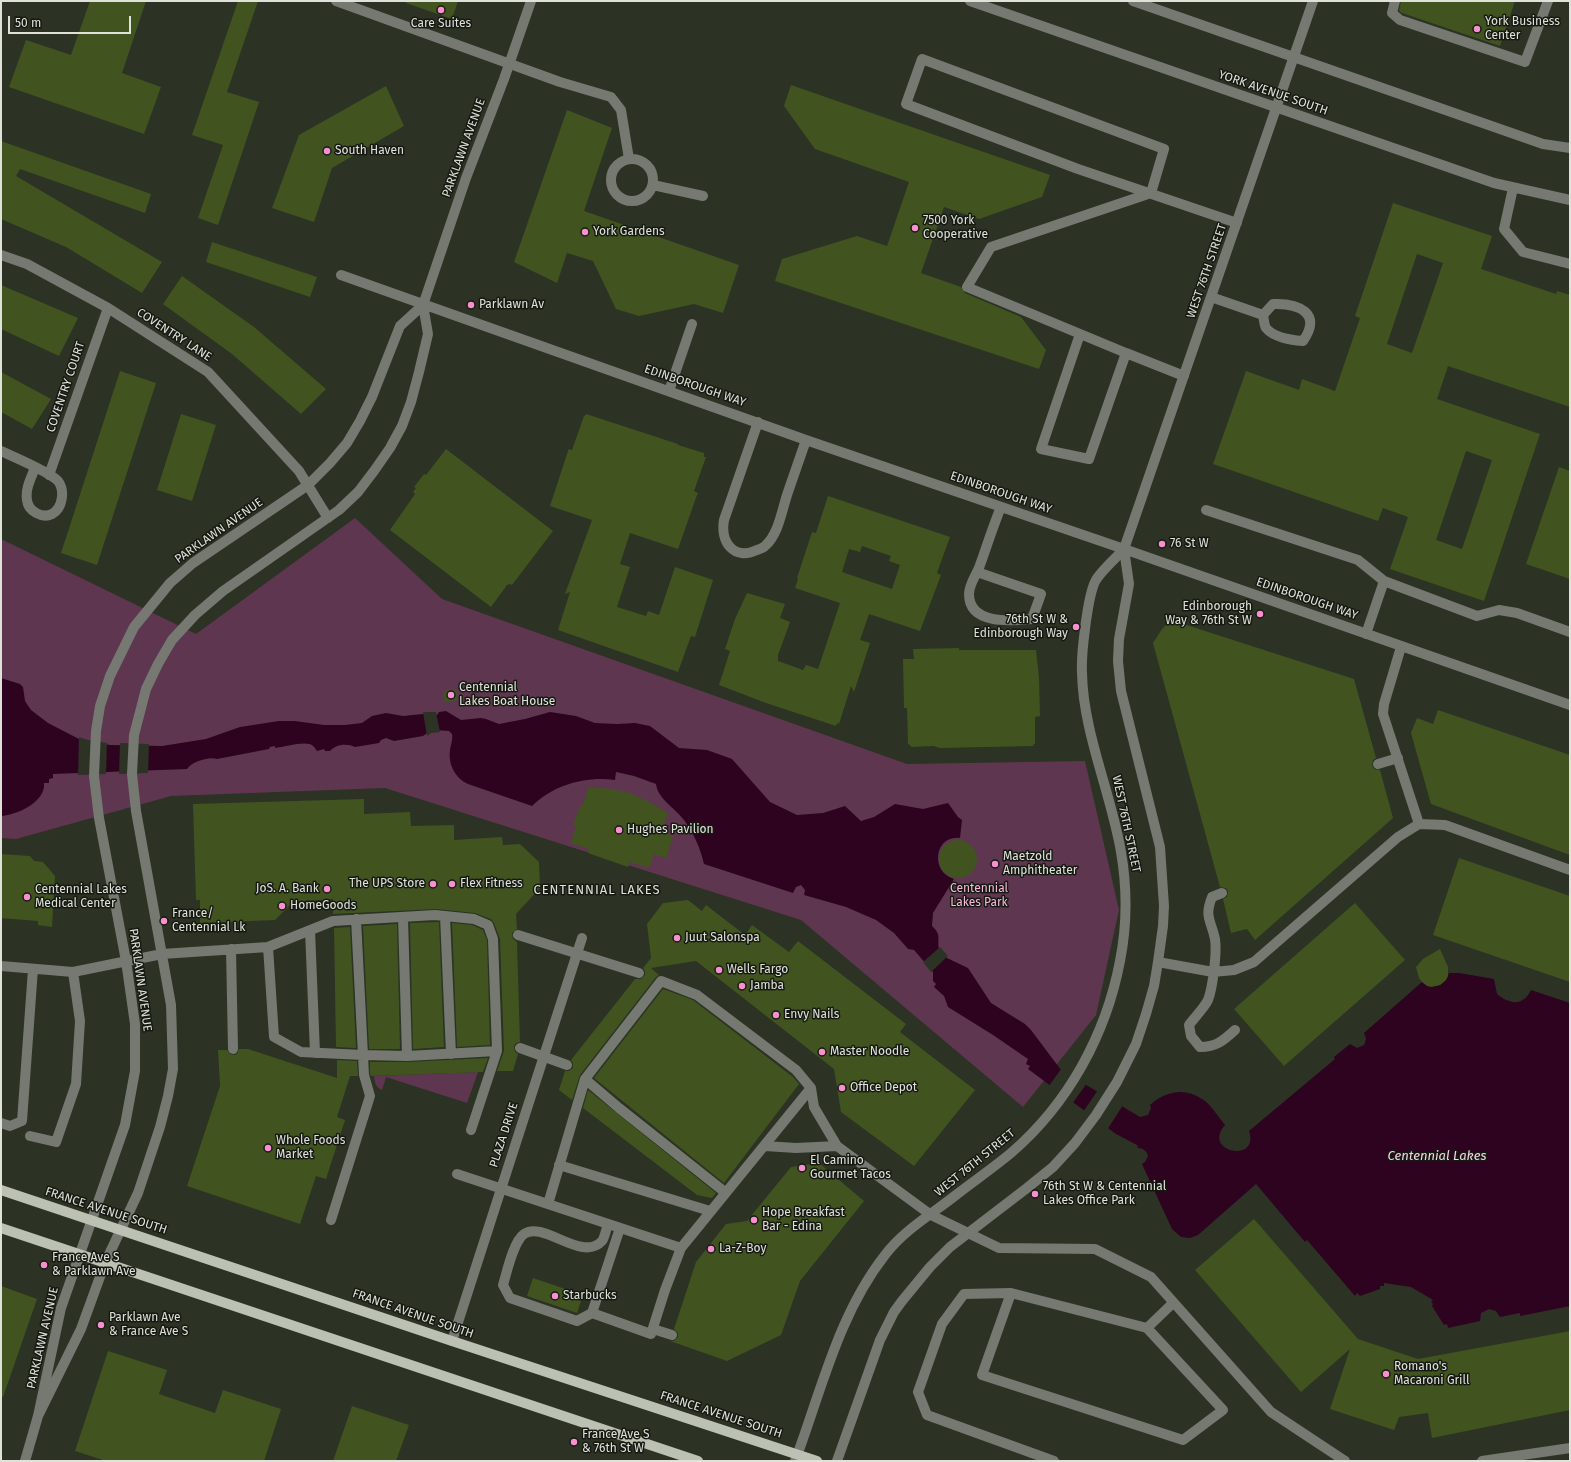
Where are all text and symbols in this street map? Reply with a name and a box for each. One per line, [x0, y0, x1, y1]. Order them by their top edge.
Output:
marker: Care Suites [436, 5, 446, 15]
scale bar [10, 8, 133, 34]
place label: York Business Center [1485, 15, 1560, 43]
text: 50 m [15, 16, 41, 30]
place label: Care Suites [411, 17, 471, 31]
marker: York Business Center [1472, 24, 1482, 34]
street label: YORK AVENUE SOUTH [1216, 68, 1330, 118]
street label: PARKLAWN AVENUE [439, 97, 489, 199]
place label: South Haven [335, 144, 404, 158]
marker: South Haven [322, 146, 332, 156]
place label: 7500 York Cooperative [923, 214, 988, 242]
street label: WEST 76TH STREET [1184, 222, 1230, 320]
marker: 7500 York Cooperative [910, 223, 920, 233]
place label: York Gardens [593, 225, 665, 239]
marker: York Gardens [580, 227, 590, 237]
place label: Parklawn Av [479, 298, 544, 312]
marker: Parklawn Av [466, 300, 476, 310]
street label: COVENTRY LANE [134, 305, 214, 365]
street label: COVENTRY COURT [44, 340, 88, 434]
street label: EDINBOROUGH WAY [642, 362, 748, 410]
street label: EDINBOROUGH WAY [948, 469, 1054, 517]
street label: PARKLAWN AVENUE [172, 495, 266, 567]
place label: 76 St W [1170, 537, 1209, 551]
marker: 76 St W [1157, 539, 1167, 549]
street label: EDINBOROUGH WAY [1254, 575, 1360, 623]
place label: Edinborough Way & 76th St W [1165, 600, 1252, 628]
marker: Edinborough Way & 76th St W [1255, 609, 1265, 619]
place label: 76th St W & Edinborough Way [974, 613, 1068, 641]
marker: 76th St W & Edinborough Way [1071, 622, 1081, 632]
place label: Centennial Lakes Boat House [459, 681, 555, 709]
marker: Centennial Lakes Boat House [446, 690, 456, 700]
street label: WEST 76TH STREET [1109, 774, 1143, 874]
place label: Hughes Pavilion [627, 823, 714, 837]
marker: Hughes Pavilion [614, 825, 624, 835]
place label: Maetzold Amphitheater [1003, 850, 1077, 878]
marker: Maetzold Amphitheater [990, 859, 1000, 869]
place label: The UPS Store [349, 877, 425, 891]
place label: Flex Fitness [460, 877, 523, 891]
marker: The UPS Store [428, 879, 438, 889]
marker: Flex Fitness [447, 879, 457, 889]
place label: JoS. A. Bank [256, 882, 319, 896]
district label: CENTENNIAL LAKES [533, 882, 661, 898]
park label: Centennial Lakes Park [950, 882, 1008, 910]
place label: Centennial Lakes Medical Center [35, 883, 127, 911]
marker: JoS. A. Bank [322, 884, 332, 894]
marker: Centennial Lakes Medical Center [22, 892, 32, 902]
place label: HomeGoods [290, 899, 356, 913]
marker: HomeGoods [277, 901, 287, 911]
place label: France/ Centennial Lk [172, 907, 245, 935]
marker: France/ Centennial Lk [159, 916, 169, 926]
street label: PARKLAWN AVENUE [126, 928, 154, 1032]
place label: Juut Salonspa [685, 931, 760, 945]
marker: Juut Salonspa [672, 933, 682, 943]
place label: Wells Fargo [727, 963, 788, 977]
marker: Wells Fargo [714, 965, 724, 975]
place label: Jamba [750, 979, 784, 993]
marker: Jamba [737, 981, 747, 991]
place label: Envy Nails [784, 1008, 839, 1022]
marker: Envy Nails [771, 1010, 781, 1020]
place label: Master Noodle [830, 1045, 909, 1059]
marker: Master Noodle [817, 1047, 827, 1057]
place label: Office Depot [850, 1081, 917, 1095]
marker: Office Depot [837, 1083, 847, 1093]
street label: PLAZA DRIVE [487, 1101, 521, 1169]
street label: WEST 76TH STREET [932, 1126, 1018, 1200]
place label: Whole Foods Market [276, 1134, 345, 1162]
marker: Whole Foods Market [263, 1143, 273, 1153]
water label: Centennial Lakes [1388, 1148, 1486, 1164]
place label: El Camino Gourmet Tacos [810, 1154, 891, 1182]
marker: El Camino Gourmet Tacos [797, 1163, 807, 1173]
place label: 76th St W & Centennial Lakes Office Park [1043, 1180, 1166, 1208]
street label: FRANCE AVENUE SOUTH [43, 1184, 169, 1238]
marker: 76th St W & Centennial Lakes Office Park [1030, 1189, 1040, 1199]
place label: Hope Breakfast Bar - Edina [762, 1206, 845, 1234]
marker: Hope Breakfast Bar - Edina [749, 1215, 759, 1225]
place label: La-Z-Boy [719, 1242, 766, 1256]
marker: La-Z-Boy [706, 1244, 716, 1254]
place label: France Ave S & Parklawn Ave [52, 1251, 136, 1279]
marker: France Ave S & Parklawn Ave [39, 1260, 49, 1270]
street label: PARKLAWN AVENUE [24, 1286, 62, 1390]
street label: FRANCE AVENUE SOUTH [351, 1286, 475, 1342]
place label: Starbucks [563, 1289, 616, 1303]
marker: Starbucks [550, 1291, 560, 1301]
place label: Parklawn Ave & France Ave S [109, 1311, 188, 1339]
marker: Parklawn Ave & France Ave S [96, 1320, 106, 1330]
place label: Romano's Macaroni Grill [1394, 1360, 1470, 1388]
marker: Romano's Macaroni Grill [1381, 1369, 1391, 1379]
street label: FRANCE AVENUE SOUTH [658, 1388, 784, 1442]
place label: France Ave S & 76th St W [582, 1428, 649, 1456]
marker: France Ave S & 76th St W [569, 1437, 579, 1447]

